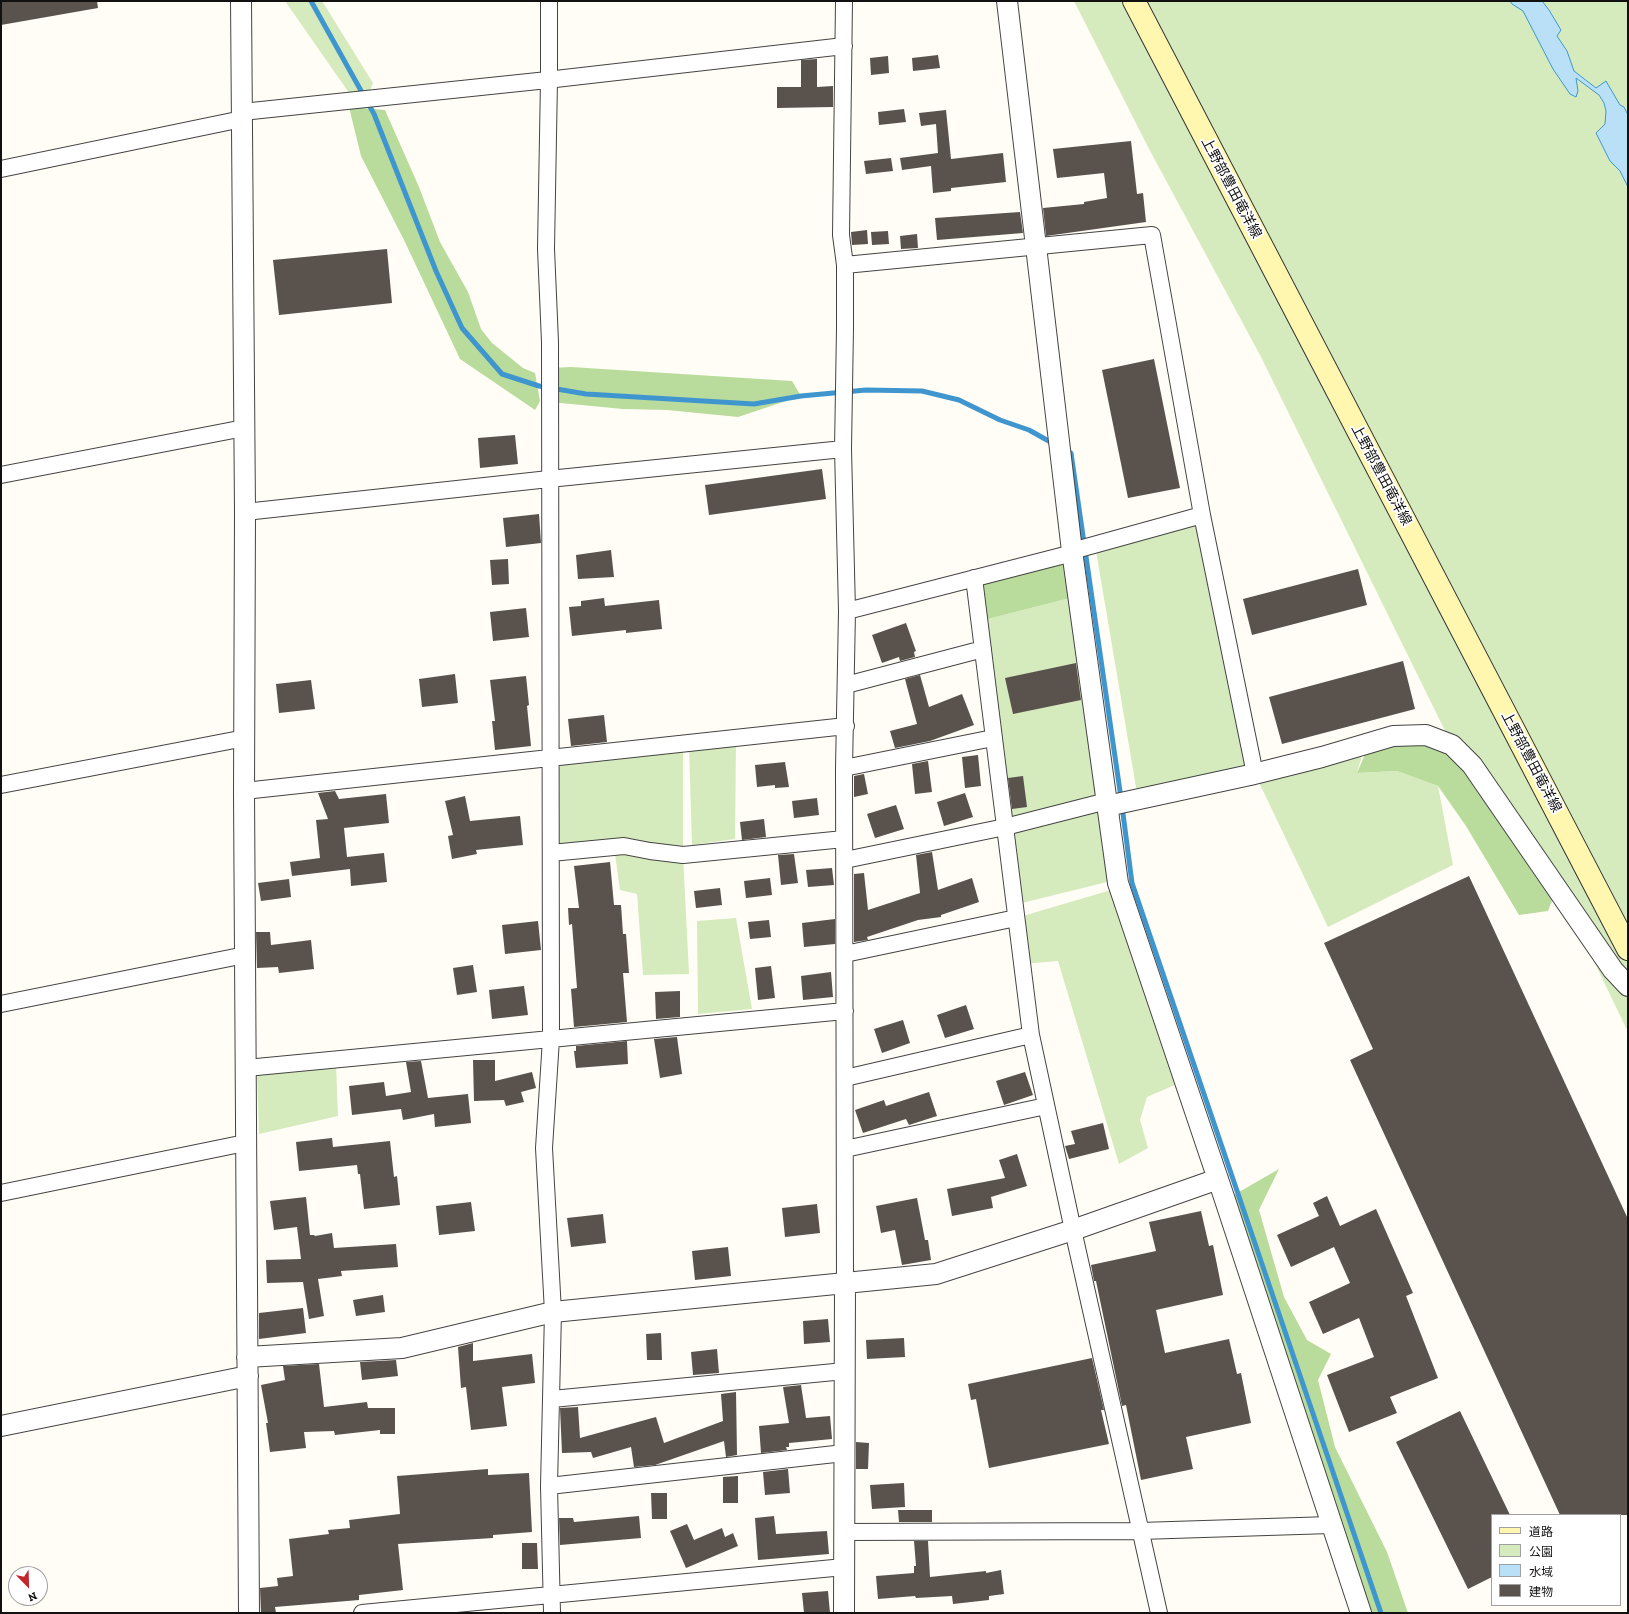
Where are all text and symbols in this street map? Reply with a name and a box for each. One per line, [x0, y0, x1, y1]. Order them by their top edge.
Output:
street label: 上野部豊田竜洋線 [1197, 135, 1265, 241]
street label: 上野部豊田竜洋線 [1347, 422, 1415, 528]
street label: 上野部豊田竜洋線 [1497, 709, 1565, 815]
legend [1491, 1514, 1621, 1606]
text: 道路 [1529, 1525, 1553, 1539]
text: 公園 [1529, 1545, 1553, 1559]
text: 水域 [1529, 1565, 1553, 1579]
north arrow [8, 1566, 48, 1606]
text: 建物 [1529, 1585, 1553, 1599]
text: N [26, 1589, 39, 1604]

